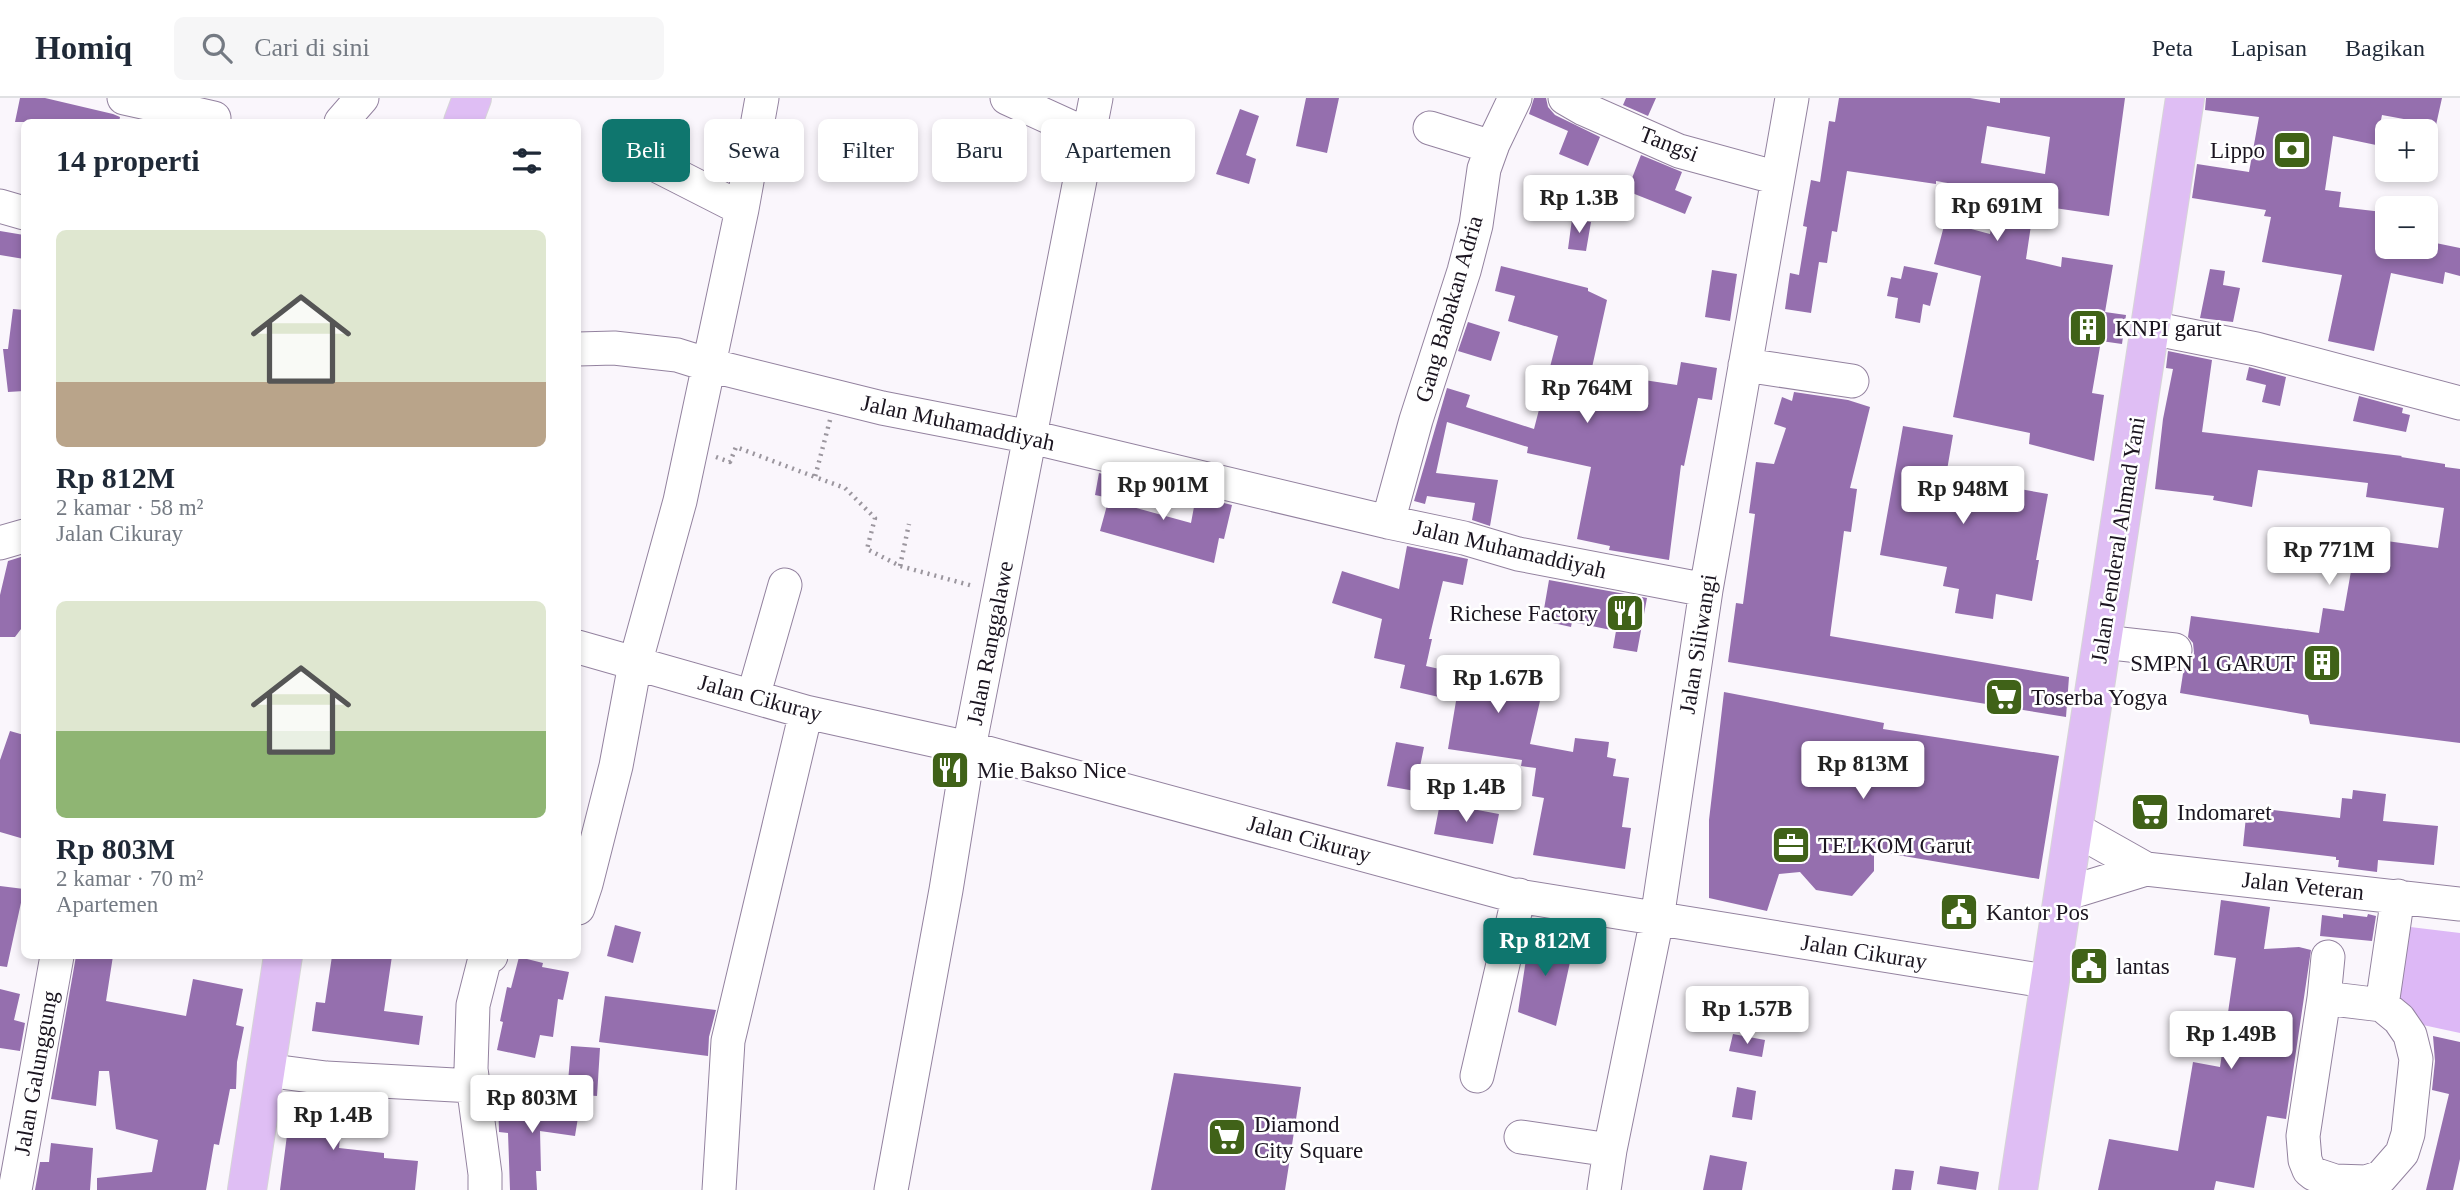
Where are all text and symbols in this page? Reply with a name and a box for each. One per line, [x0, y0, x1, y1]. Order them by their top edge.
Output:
search box [174, 17, 664, 80]
icon: search [198, 29, 236, 67]
text: Homiq [35, 30, 132, 66]
text: Cari di sini [254, 33, 370, 62]
text: Peta [2152, 35, 2193, 61]
text: Lapisan [2231, 35, 2307, 61]
text: Bagikan [2345, 35, 2425, 61]
chip: Beli [602, 119, 690, 182]
chip: Sewa [704, 119, 804, 182]
chip: Filter [818, 119, 918, 182]
chip: Baru [932, 119, 1027, 182]
chip: Apartemen [1041, 119, 1195, 182]
map controls [2375, 119, 2438, 259]
button: + [2375, 119, 2438, 182]
street label: Tangsi [1636, 121, 1702, 167]
bank icon: Lippo [2271, 129, 2313, 171]
place label: Lippo [2210, 138, 2265, 163]
icon: filters [508, 142, 546, 180]
text: 14 properti [56, 144, 200, 177]
pin: Rp 1.3B [1514, 176, 1644, 235]
pin: Rp 691M [1932, 184, 2062, 243]
text: Rp 1.3B [1539, 185, 1619, 210]
text: Rp 691M [1951, 193, 2043, 218]
button: − [2375, 196, 2438, 259]
street label: Gang Babakan Adria [1410, 213, 1488, 405]
icon: home [238, 276, 364, 402]
building icon: KNPI garut [2067, 307, 2109, 349]
place label: KNPI garut [2115, 316, 2222, 341]
pin: Rp 764M [1522, 366, 1652, 425]
text: Rp 764M [1541, 375, 1633, 400]
street label: Jalan Muhamaddiyah [859, 390, 1058, 456]
street label: Jalan Jenderal Ahmad Yani [2086, 415, 2150, 665]
text: Rp 812M [56, 461, 175, 494]
pin: Rp 901M [1098, 462, 1228, 522]
pin: Rp 948M [1898, 466, 2028, 526]
text: Rp 901M [1117, 472, 1209, 497]
text: Rp 948M [1917, 476, 2009, 501]
text: 2 kamar · 58 m² [56, 495, 203, 520]
street label: Jalan Muhamaddiyah [1411, 515, 1609, 583]
text: Jalan Cikuray [56, 521, 183, 546]
pin: Rp 771M [2264, 528, 2394, 587]
text: Rp 771M [2283, 537, 2375, 562]
street label: Jalan Ranggalawe [962, 559, 1018, 727]
street label: Jalan Siliwangi [1675, 572, 1721, 716]
restaurant icon: Richese Factory [1604, 592, 1646, 634]
place label: Richese Factory [1449, 601, 1598, 626]
building icon: SMPN 1 GARUT [2301, 642, 2343, 684]
icon: home [238, 647, 364, 773]
place label: SMPN 1 GARUT [2130, 651, 2295, 676]
pin: Rp 1.67B [1426, 656, 1570, 715]
text: Rp 1.67B [1453, 665, 1543, 690]
street label: Jalan Cikuray [695, 669, 825, 727]
supermarket icon: Toserba Yogya [1983, 676, 2025, 718]
place label: Toserba Yogya [2031, 685, 2167, 710]
pin: Rp 813M [1798, 742, 1928, 801]
restaurant icon: Mie Bakso Nice [929, 749, 971, 791]
text: Rp 813M [1817, 751, 1909, 776]
place label: Mie Bakso Nice [977, 758, 1126, 783]
pin: Rp 1.4B [1401, 764, 1531, 824]
text: Rp 1.4B [1426, 774, 1506, 799]
supermarket icon: Indomaret [2129, 791, 2171, 833]
place label: Indomaret [2177, 800, 2272, 825]
street label: Jalan Cikuray [1244, 810, 1374, 868]
office icon: TELKOM Garut [1770, 824, 1812, 866]
text: Rp 803M [56, 832, 175, 865]
place label: TELKOM Garut [1818, 833, 1973, 858]
text: 2 kamar · 70 m² [56, 866, 203, 891]
street label: Jalan Veteran [2241, 867, 2366, 905]
public building icon: Kantor Pos [1938, 891, 1980, 933]
text: Apartemen [56, 892, 158, 917]
place label: Kantor Pos [1986, 900, 2089, 925]
pin: Rp 812M [1480, 918, 1610, 978]
text: Rp 812M [1499, 928, 1591, 953]
street label: Jalan Cikuray [1799, 930, 1929, 974]
public building icon: lantas [2068, 945, 2110, 987]
place label: lantas [2116, 954, 2170, 979]
pin: Rp 1.57B [1675, 986, 1819, 1046]
street label: Jalan Galunggung [9, 988, 63, 1157]
text: Rp 1.57B [1702, 996, 1792, 1021]
pin: Rp 1.49B [2159, 1012, 2303, 1071]
text: Rp 1.49B [2186, 1021, 2276, 1046]
pin: Rp 803M [467, 1076, 597, 1135]
text: Rp 803M [486, 1085, 578, 1110]
pin: Rp 1.4B [268, 1093, 398, 1152]
text: Rp 1.4B [293, 1102, 373, 1127]
place label: Diamond City Square [1254, 1112, 1363, 1163]
supermarket icon: Diamond City Square [1206, 1116, 1248, 1158]

